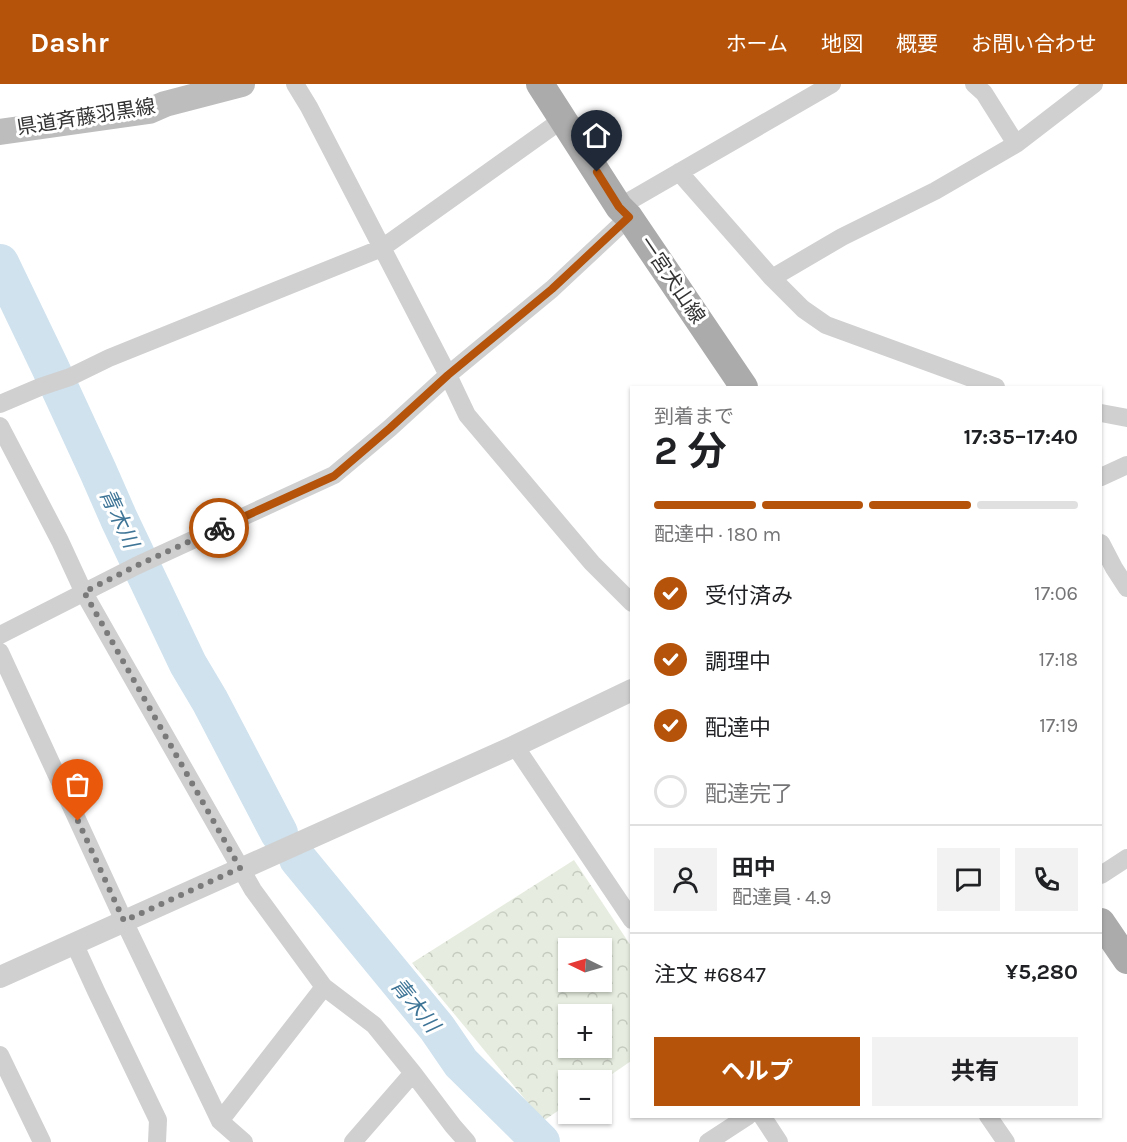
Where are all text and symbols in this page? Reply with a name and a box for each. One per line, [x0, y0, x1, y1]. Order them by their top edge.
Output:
text: Dashr [30, 26, 109, 59]
text: ホーム [726, 32, 788, 56]
text: 地図 [821, 32, 863, 56]
text: 概要 [896, 32, 938, 56]
text: お問い合わせ [971, 32, 1097, 56]
street label: 県道斉藤羽黒線 [15, 95, 157, 139]
pin [571, 110, 622, 172]
icon: home [580, 119, 613, 152]
street label: 一宮犬山線 [635, 232, 709, 328]
text: 到着まで [654, 405, 734, 428]
text: 17:35–17:40 [964, 424, 1078, 450]
text: 2 分 [654, 428, 726, 474]
water label: 青木川 [95, 484, 144, 553]
courier [189, 498, 249, 558]
icon: bike [203, 512, 236, 545]
text: 配達中 · 180 m [654, 523, 781, 546]
icon: check [654, 577, 687, 610]
text: 17:06 [1034, 582, 1078, 605]
text: 受付済み [705, 583, 793, 609]
icon: check [654, 643, 687, 676]
text: 17:18 [1038, 648, 1078, 671]
text: 調理中 [705, 649, 771, 675]
icon: check [654, 709, 687, 742]
text: 17:19 [1039, 714, 1078, 737]
text: 配達中 [705, 715, 771, 741]
pin [52, 759, 103, 821]
icon: bag [61, 768, 94, 801]
text: 配達完了 [705, 781, 793, 807]
button: person [654, 848, 717, 911]
button: chat [937, 848, 1000, 911]
button: phone [1015, 848, 1078, 911]
text: 田中 [732, 855, 776, 881]
text: 配達員 · 4.9 [732, 886, 831, 909]
north arrow [558, 938, 612, 992]
map controls [558, 938, 612, 1124]
text: ¥5,280 [1005, 959, 1078, 985]
text: 注文 #6847 [654, 962, 766, 988]
water label: 青木川 [386, 973, 445, 1039]
button: + [558, 1004, 612, 1058]
button: ヘルプ [654, 1037, 860, 1106]
button: 共有 [872, 1037, 1078, 1106]
button: − [558, 1070, 612, 1124]

